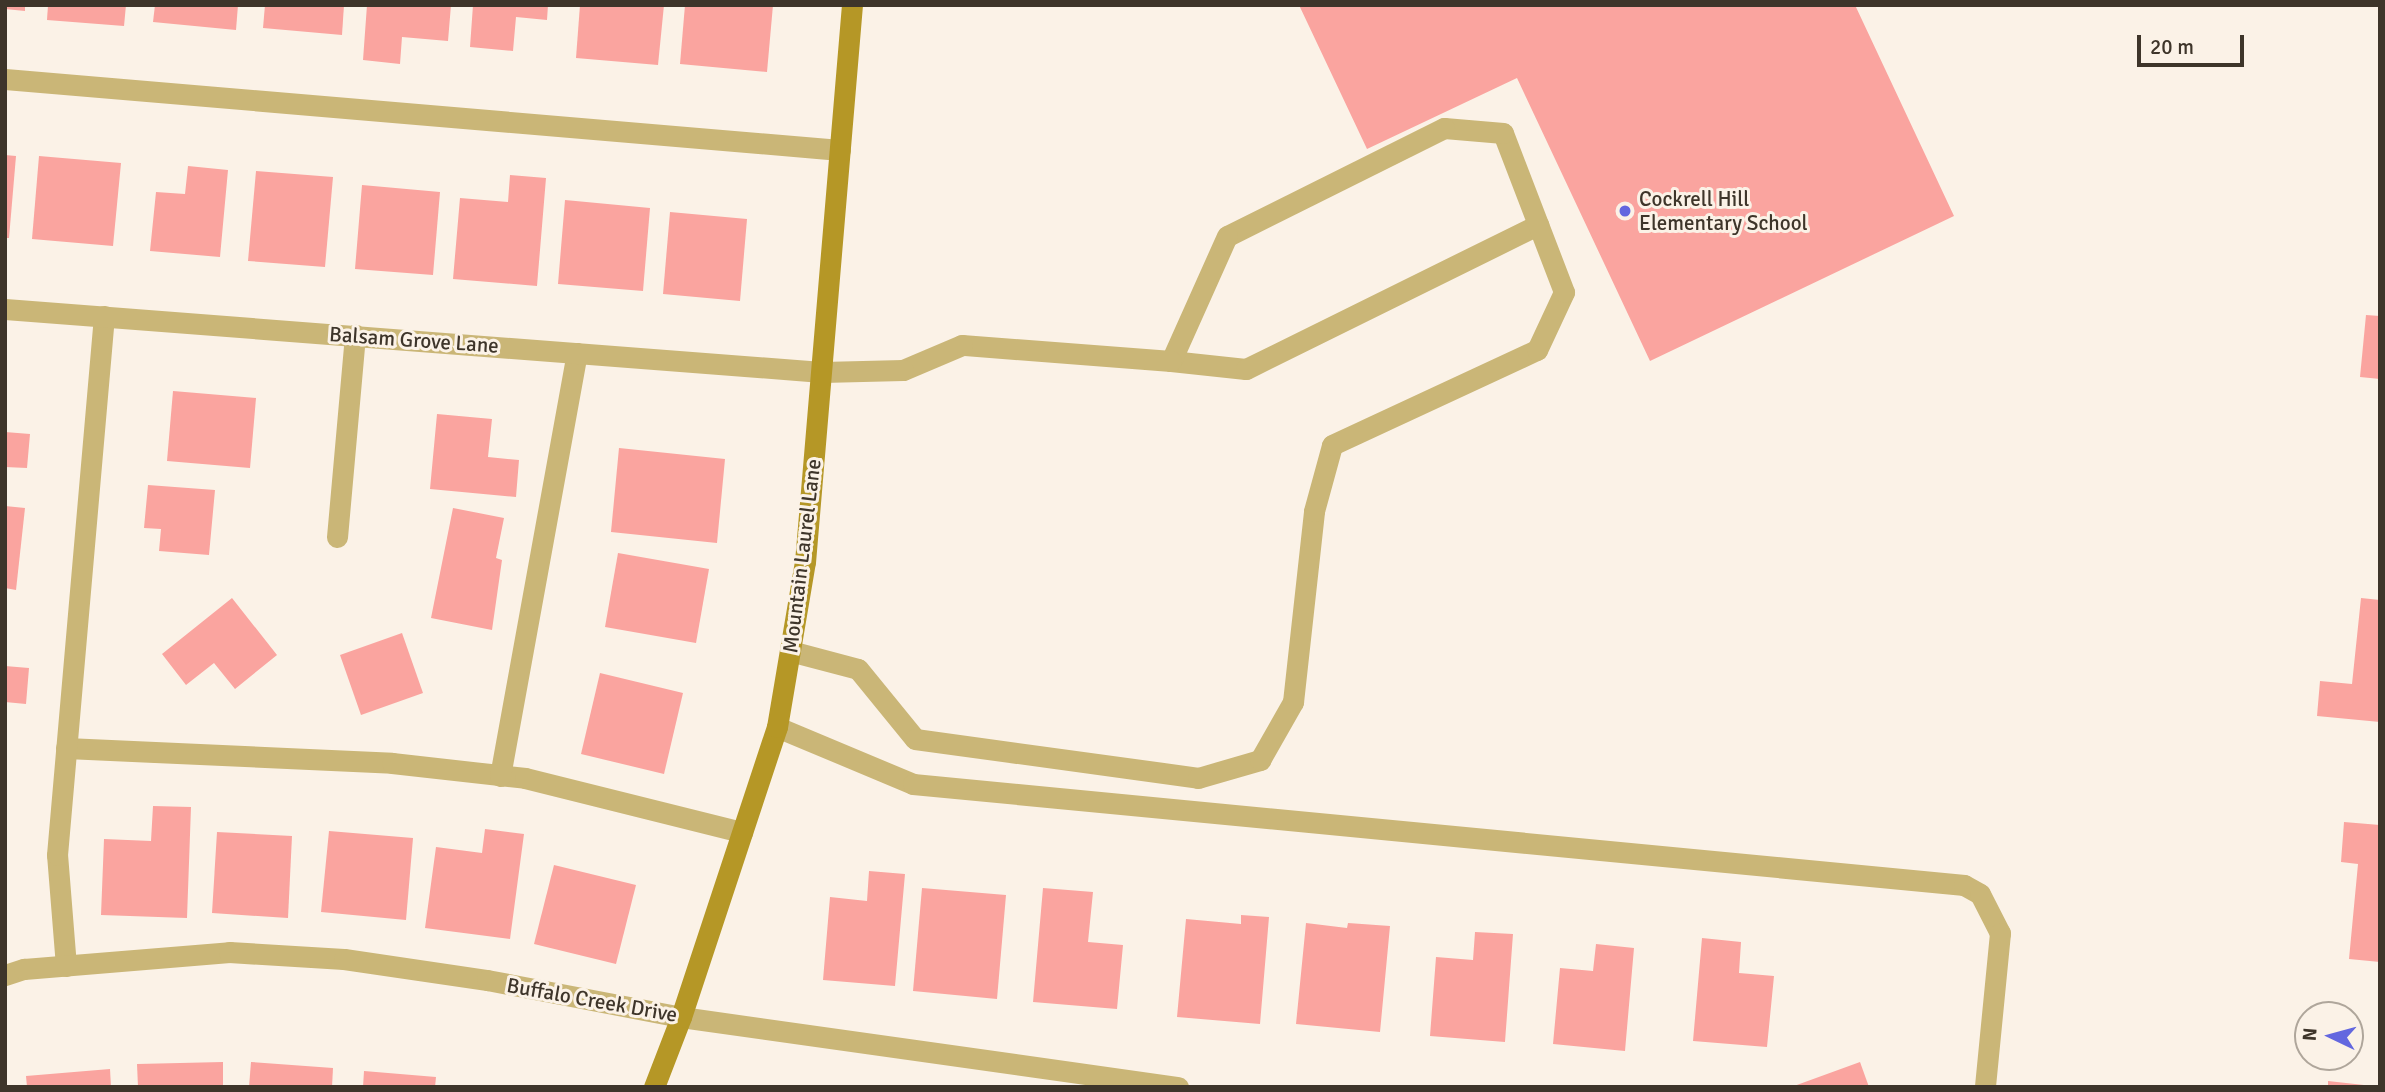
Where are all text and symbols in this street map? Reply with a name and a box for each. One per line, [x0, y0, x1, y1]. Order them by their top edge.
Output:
scale bar [2140, 21, 2247, 65]
text: 20 m [2150, 34, 2194, 60]
place label: Cockrell Hill Elementary School [1639, 186, 1808, 236]
marker: Cockrell Hill Elementary School [1617, 203, 1633, 219]
street label: Balsam Grove Lane [328, 322, 500, 358]
street label: Mountain Laurel Lane [778, 457, 826, 655]
street label: Buffalo Creek Drive [505, 973, 679, 1027]
north arrow [2294, 1001, 2364, 1071]
text: N [2298, 1027, 2323, 1042]

